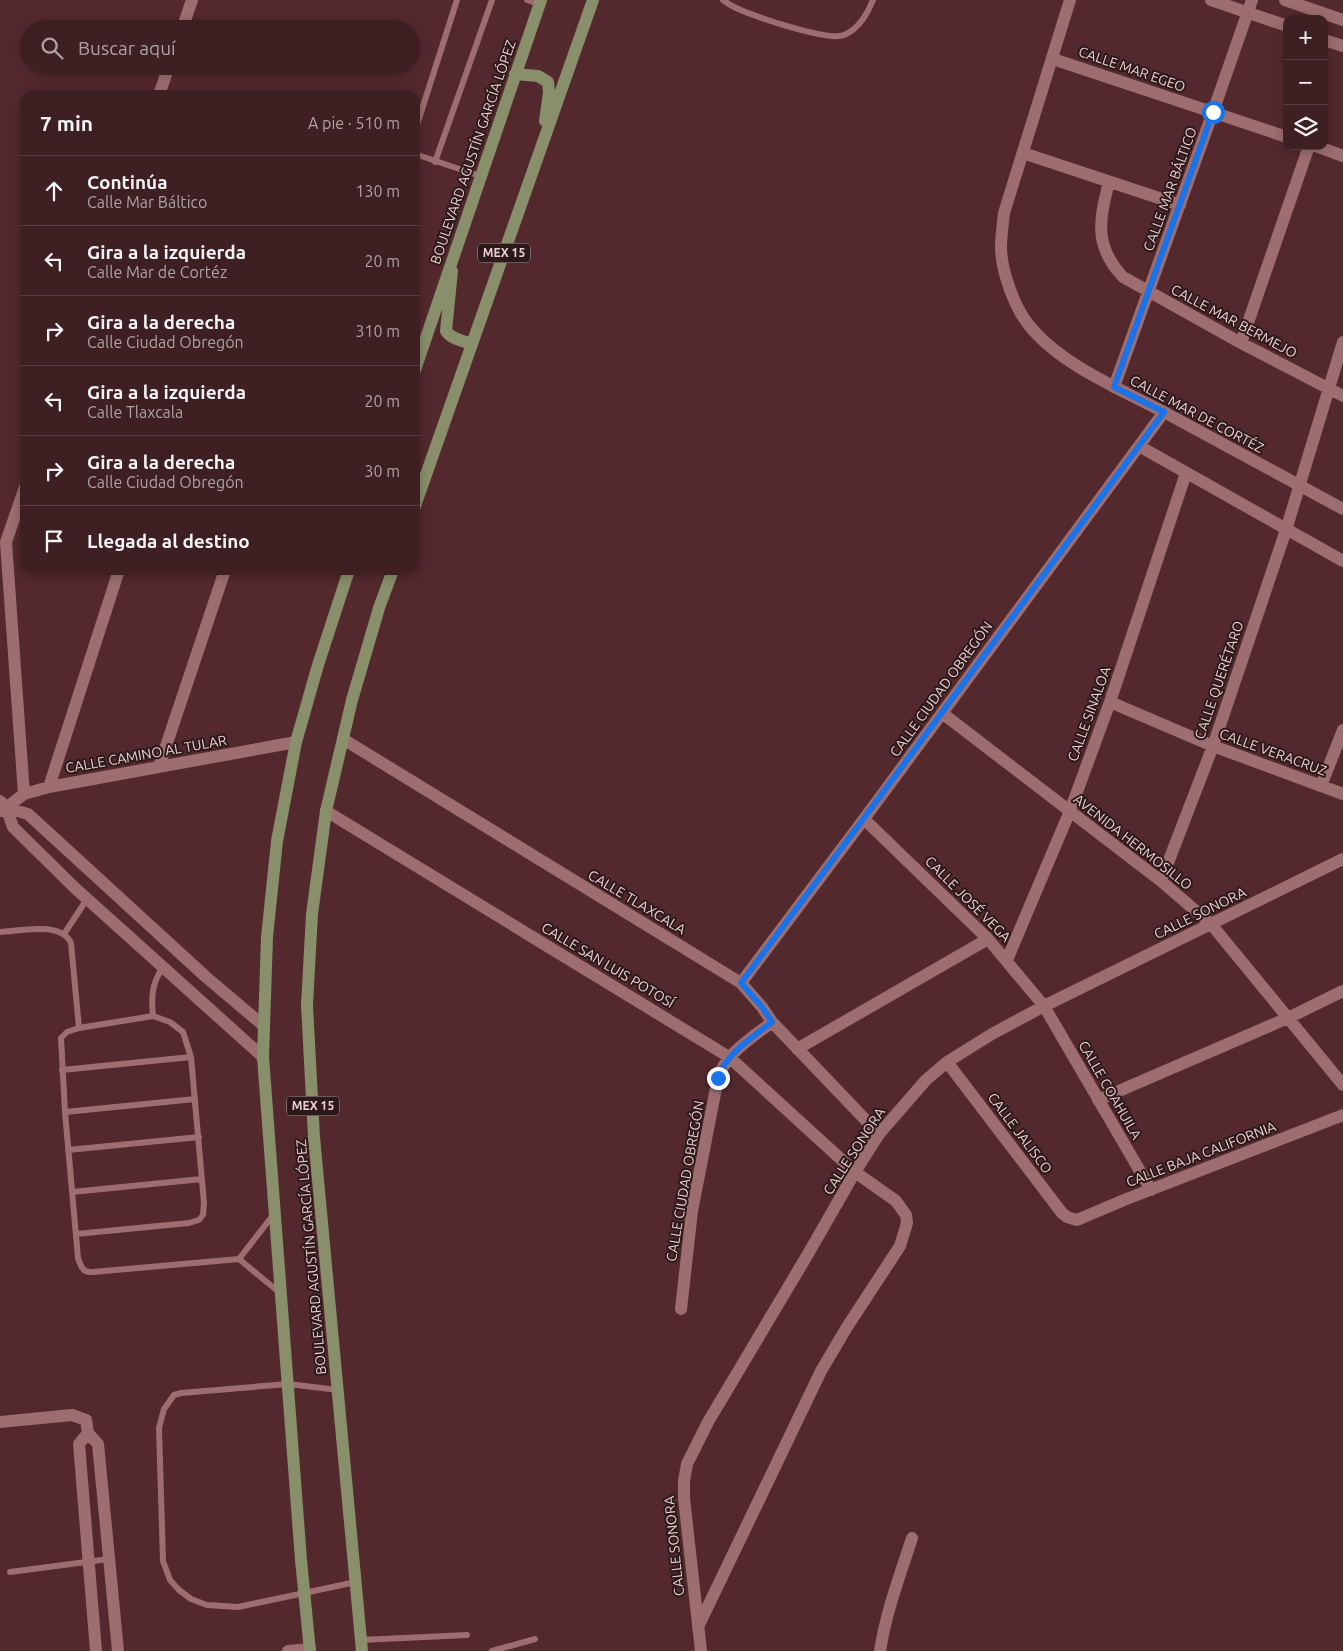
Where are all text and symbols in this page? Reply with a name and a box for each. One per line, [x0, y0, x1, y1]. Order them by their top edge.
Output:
map controls [1283, 15, 1328, 150]
button: + [1283, 15, 1328, 60]
search box [20, 20, 420, 75]
icon: search [38, 34, 66, 62]
text: Buscar aquí [78, 37, 176, 59]
street label: BOULEVARD AGUSTÍN GARCÍA LÓPEZ [426, 37, 519, 266]
street label: CALLE MAR EGEO [1076, 43, 1188, 95]
button: − [1283, 60, 1328, 105]
route start [1202, 101, 1225, 124]
button: layers [1283, 105, 1328, 150]
text: 7 min [40, 111, 93, 135]
text: A pie · 510 m [308, 114, 400, 132]
street label: CALLE MAR BÁLTICO [1139, 124, 1200, 253]
text: Continúa [87, 171, 168, 193]
icon: ahead [40, 177, 68, 205]
text: 130 m [355, 182, 400, 200]
text: Calle Mar Báltico [87, 193, 207, 211]
text: Gira a la izquierda [87, 241, 246, 263]
road number: MEX 15 [478, 244, 530, 262]
icon: left [40, 247, 68, 275]
text: 20 m [364, 252, 400, 270]
text: Calle Mar de Cortéz [87, 263, 227, 281]
street label: CALLE MAR BERMEJO [1168, 281, 1300, 361]
text: Gira a la derecha [87, 311, 235, 333]
icon: right [40, 317, 68, 345]
text: 310 m [355, 322, 400, 340]
text: Calle Ciudad Obregón [87, 333, 244, 351]
street label: CALLE MAR DE CORTÉZ [1127, 371, 1267, 456]
text: Gira a la izquierda [87, 381, 246, 403]
icon: left [40, 387, 68, 415]
text: 20 m [364, 392, 400, 410]
text: Calle Tlaxcala [87, 403, 183, 421]
text: Gira a la derecha [87, 451, 235, 473]
icon: right [40, 457, 68, 485]
text: 30 m [364, 462, 400, 480]
text: Calle Ciudad Obregón [87, 473, 244, 491]
icon: arrive [40, 527, 68, 555]
text: Llegada al destino [87, 530, 250, 552]
street label: CALLE CIUDAD OBREGÓN [886, 618, 995, 760]
street label: CALLE QUERÉTARO [1190, 618, 1247, 741]
street label: CALLE SINALOA [1064, 664, 1114, 764]
street label: CALLE VERACRUZ [1217, 725, 1329, 779]
street label: CALLE CAMINO AL TULAR [64, 732, 228, 776]
street label: AVENIDA HERMOSILLO [1071, 791, 1195, 893]
street label: CALLE JOSÉ VEGA [922, 852, 1015, 945]
street label: CALLE TLAXCALA [585, 867, 689, 937]
street label: CALLE SONORA [1151, 884, 1249, 942]
street label: CALLE SAN LUIS POTOSÍ [539, 918, 678, 1011]
street label: CALLE COAHUILA [1075, 1038, 1145, 1142]
route end [707, 1067, 730, 1090]
street label: CALLE JALISCO [985, 1090, 1056, 1176]
road number: MEX 15 [287, 1096, 339, 1116]
street label: CALLE CIUDAD OBREGÓN [662, 1099, 707, 1263]
street label: CALLE SONORA [820, 1104, 888, 1198]
street label: CALLE BAJA CALIFORNIA [1124, 1118, 1278, 1190]
street label: BOULEVARD AGUSTÍN GARCÍA LÓPEZ [292, 1139, 329, 1375]
street label: CALLE SONORA [661, 1495, 687, 1597]

